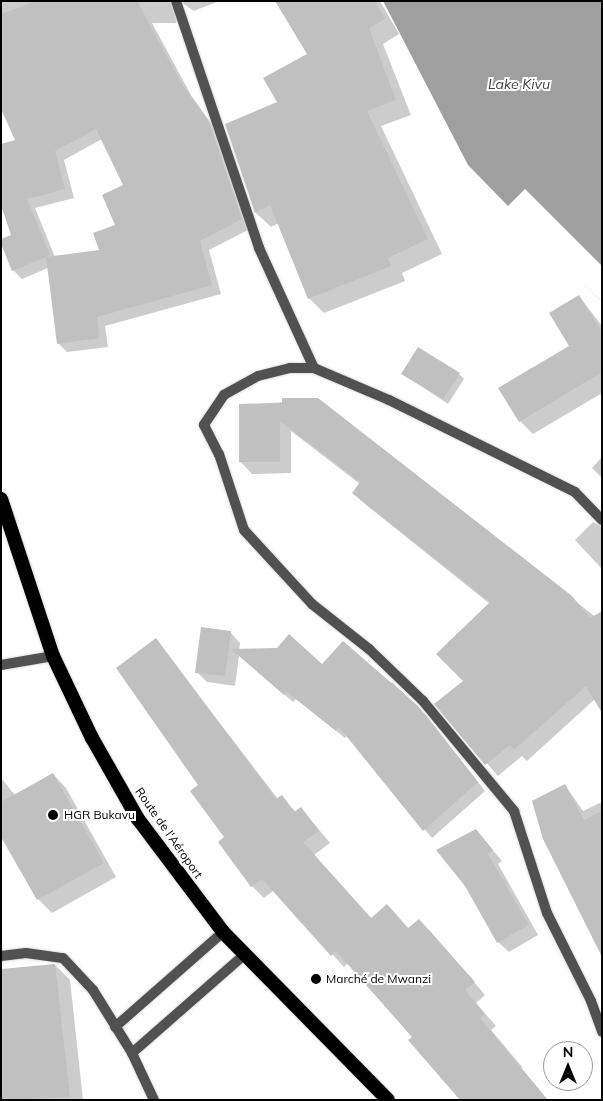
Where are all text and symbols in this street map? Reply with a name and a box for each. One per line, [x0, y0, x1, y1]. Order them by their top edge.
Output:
water label: Lake Kivu [488, 76, 550, 92]
street label: Route de l'Aéroport [132, 785, 206, 881]
marker: HGR Bukavu [46, 808, 60, 822]
place label: HGR Bukavu [64, 808, 135, 822]
place label: Marché de Mwanzi [326, 972, 431, 986]
marker: Marché de Mwanzi [310, 973, 322, 985]
north arrow [543, 1041, 593, 1091]
text: N [563, 1043, 573, 1061]

